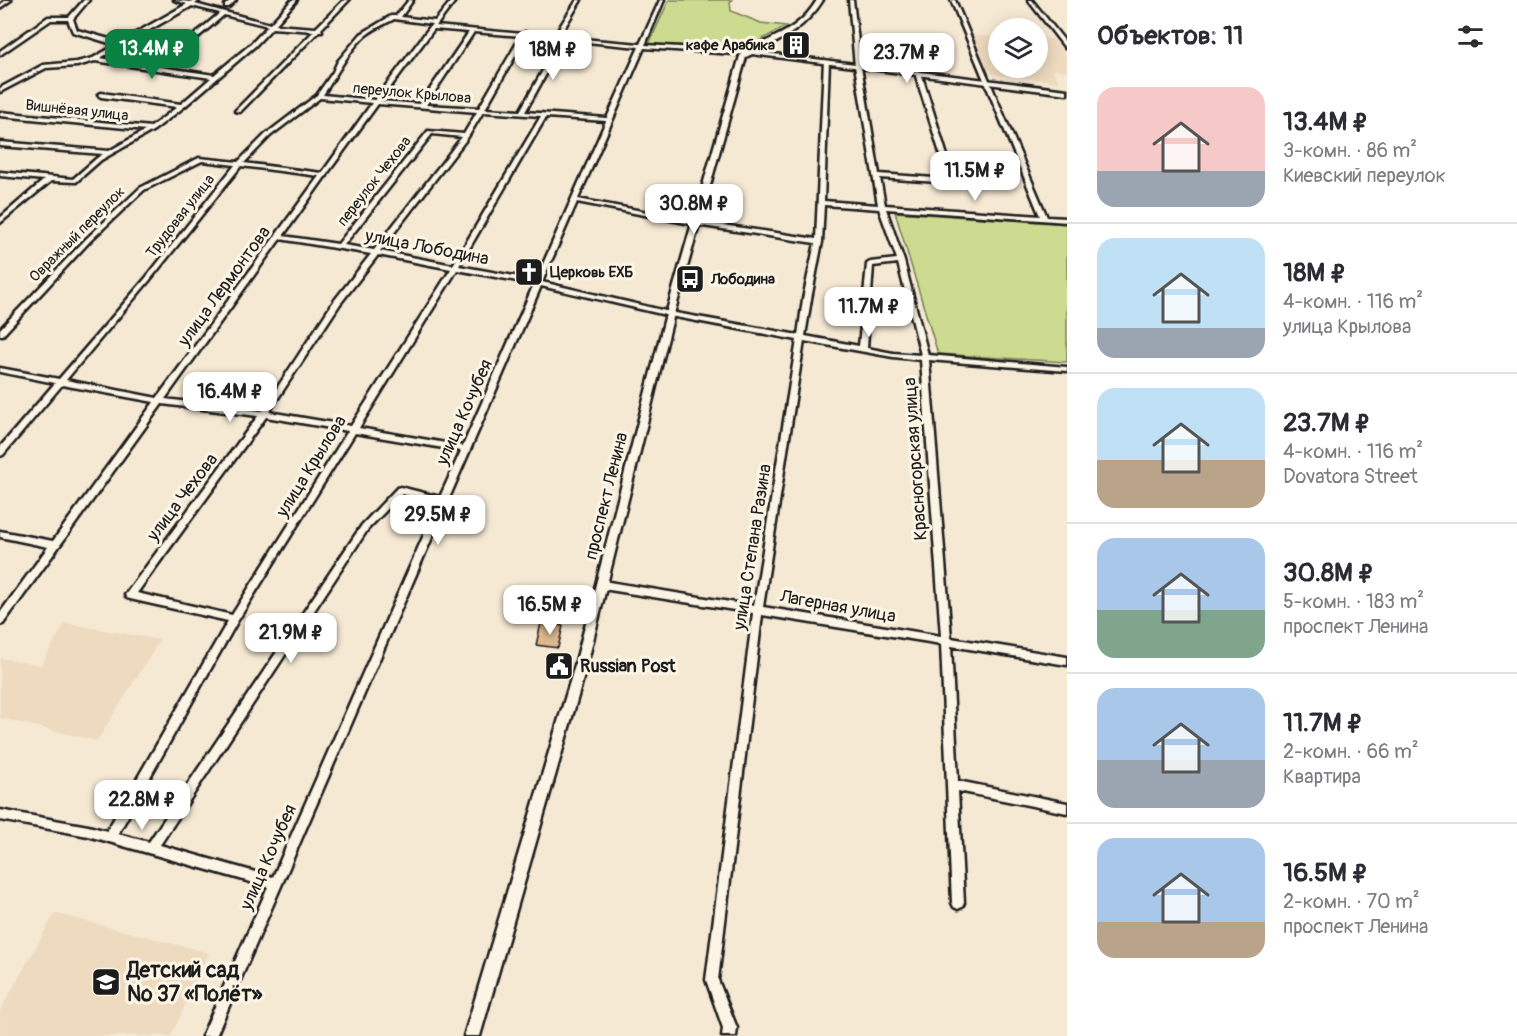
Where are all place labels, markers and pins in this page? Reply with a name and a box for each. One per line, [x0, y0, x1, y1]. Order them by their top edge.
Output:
pin: 13.4M ₽ [97, 29, 207, 80]
building icon: кафе Арабика [780, 29, 812, 61]
pin: 18M ₽ [511, 30, 595, 81]
pin: 23.7M ₽ [852, 33, 962, 84]
place label: кафе Арабика [686, 36, 775, 55]
pin: 11.5M ₽ [920, 151, 1030, 202]
pin: 30.8M ₽ [639, 184, 749, 235]
church icon: Церковь ЕХБ [513, 256, 545, 288]
place label: Церковь ЕХБ [550, 263, 633, 282]
bus stop icon: Лободина [674, 263, 706, 295]
place label: Лободина [710, 270, 775, 289]
pin: 11.7M ₽ [814, 287, 924, 338]
pin: 16.4M ₽ [175, 372, 285, 423]
pin: 29.5M ₽ [383, 495, 493, 546]
pin: 16.5M ₽ [495, 585, 605, 636]
pin: 21.9M ₽ [236, 613, 346, 664]
public building icon: Russian Post [543, 650, 575, 682]
place label: Russian Post [580, 655, 676, 678]
pin: 22.8M ₽ [87, 780, 197, 831]
place label: Детский сад № 37 «Полёт» [125, 957, 263, 1008]
school or university icon: Детский сад № 37 «Полёт» [90, 966, 122, 998]

